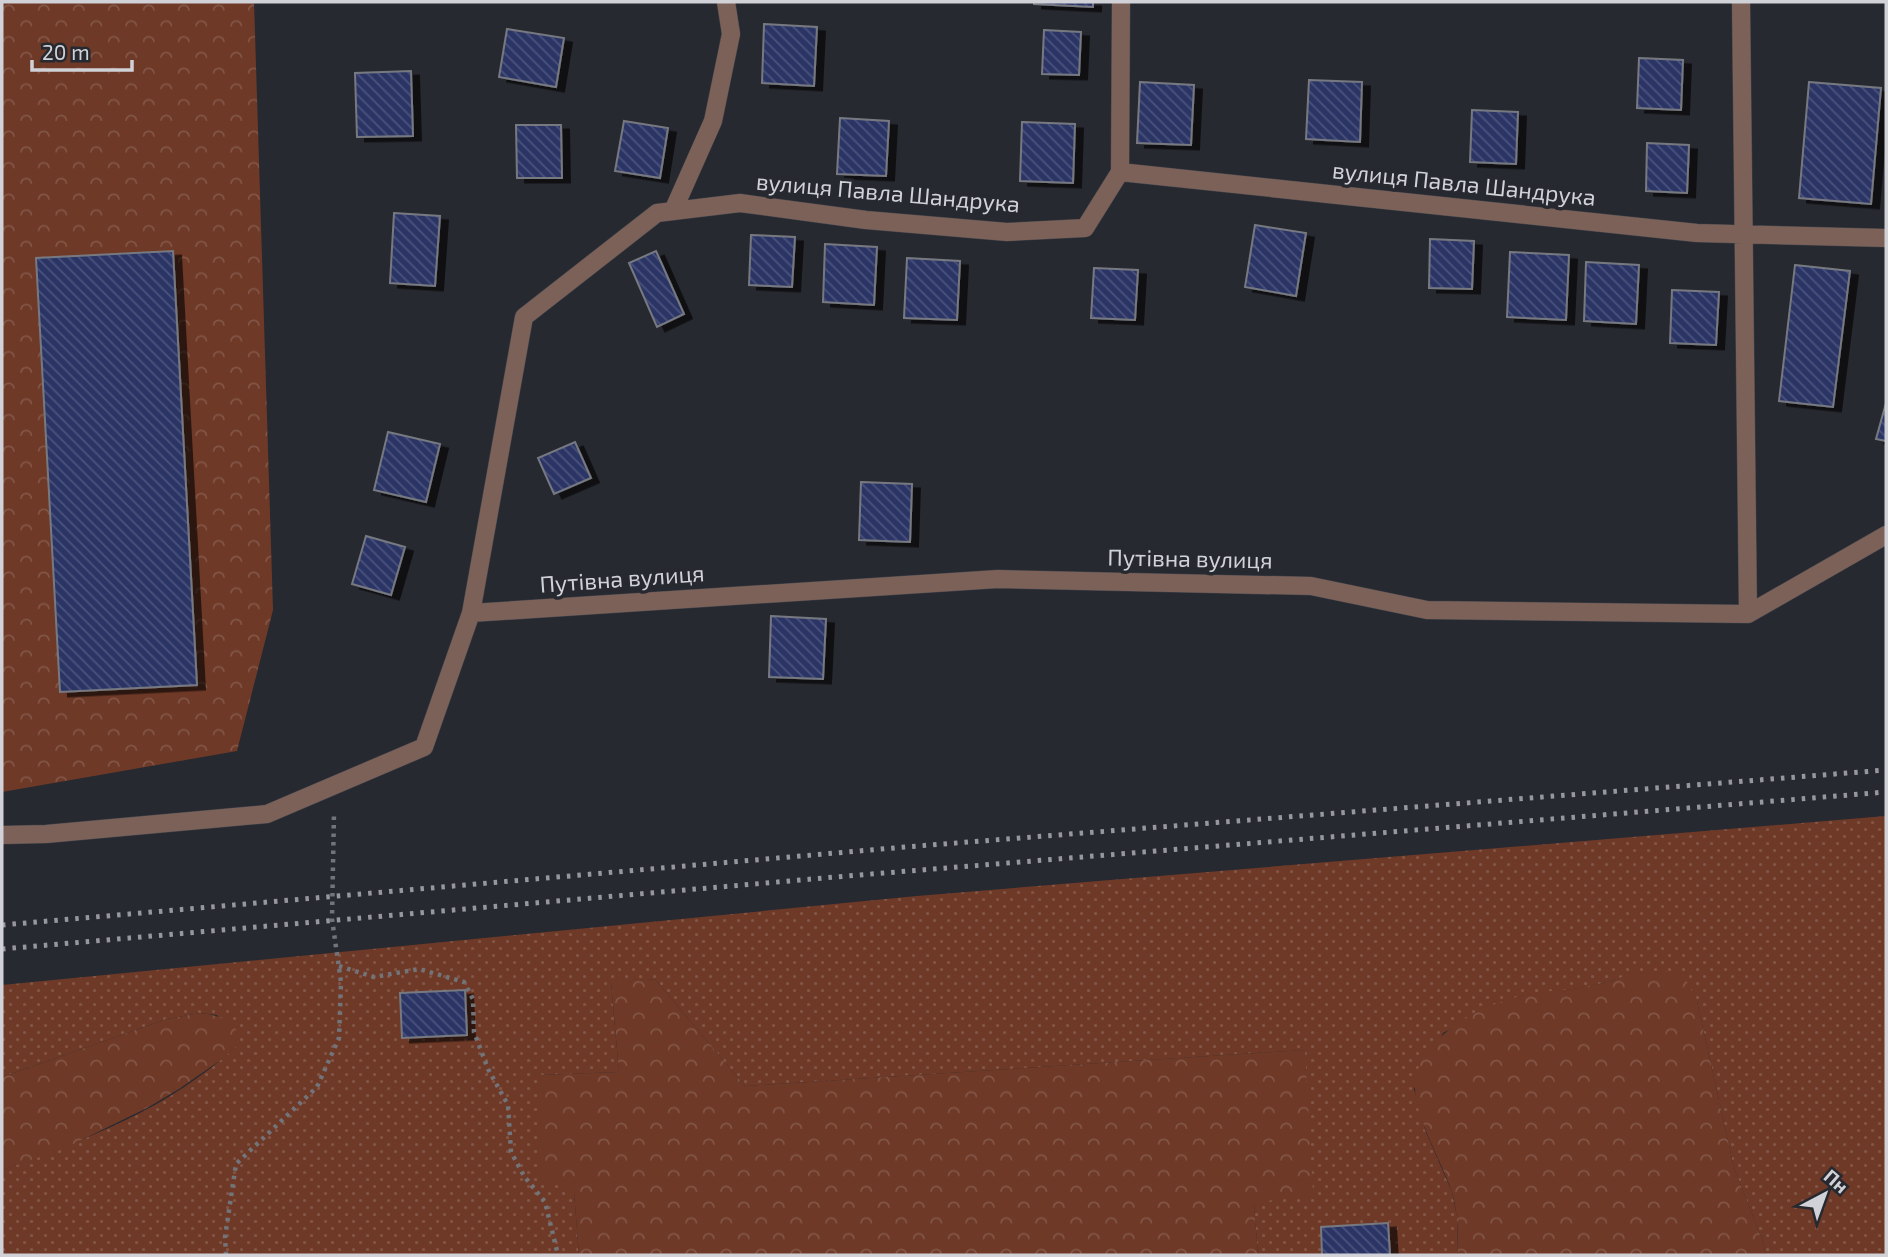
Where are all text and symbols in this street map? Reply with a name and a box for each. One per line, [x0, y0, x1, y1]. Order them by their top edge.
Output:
scale bar [32, 28, 131, 72]
text: 20 m [42, 39, 90, 64]
street label: вулиця Павла Шандрука [1331, 155, 1597, 212]
street label: вулиця Павла Шандрука [755, 167, 1021, 218]
street label: Путівна вулиця [1107, 543, 1273, 574]
street label: Путівна вулиця [539, 558, 705, 599]
north arrow [1790, 1159, 1860, 1229]
text: Пн [1820, 1164, 1853, 1198]

